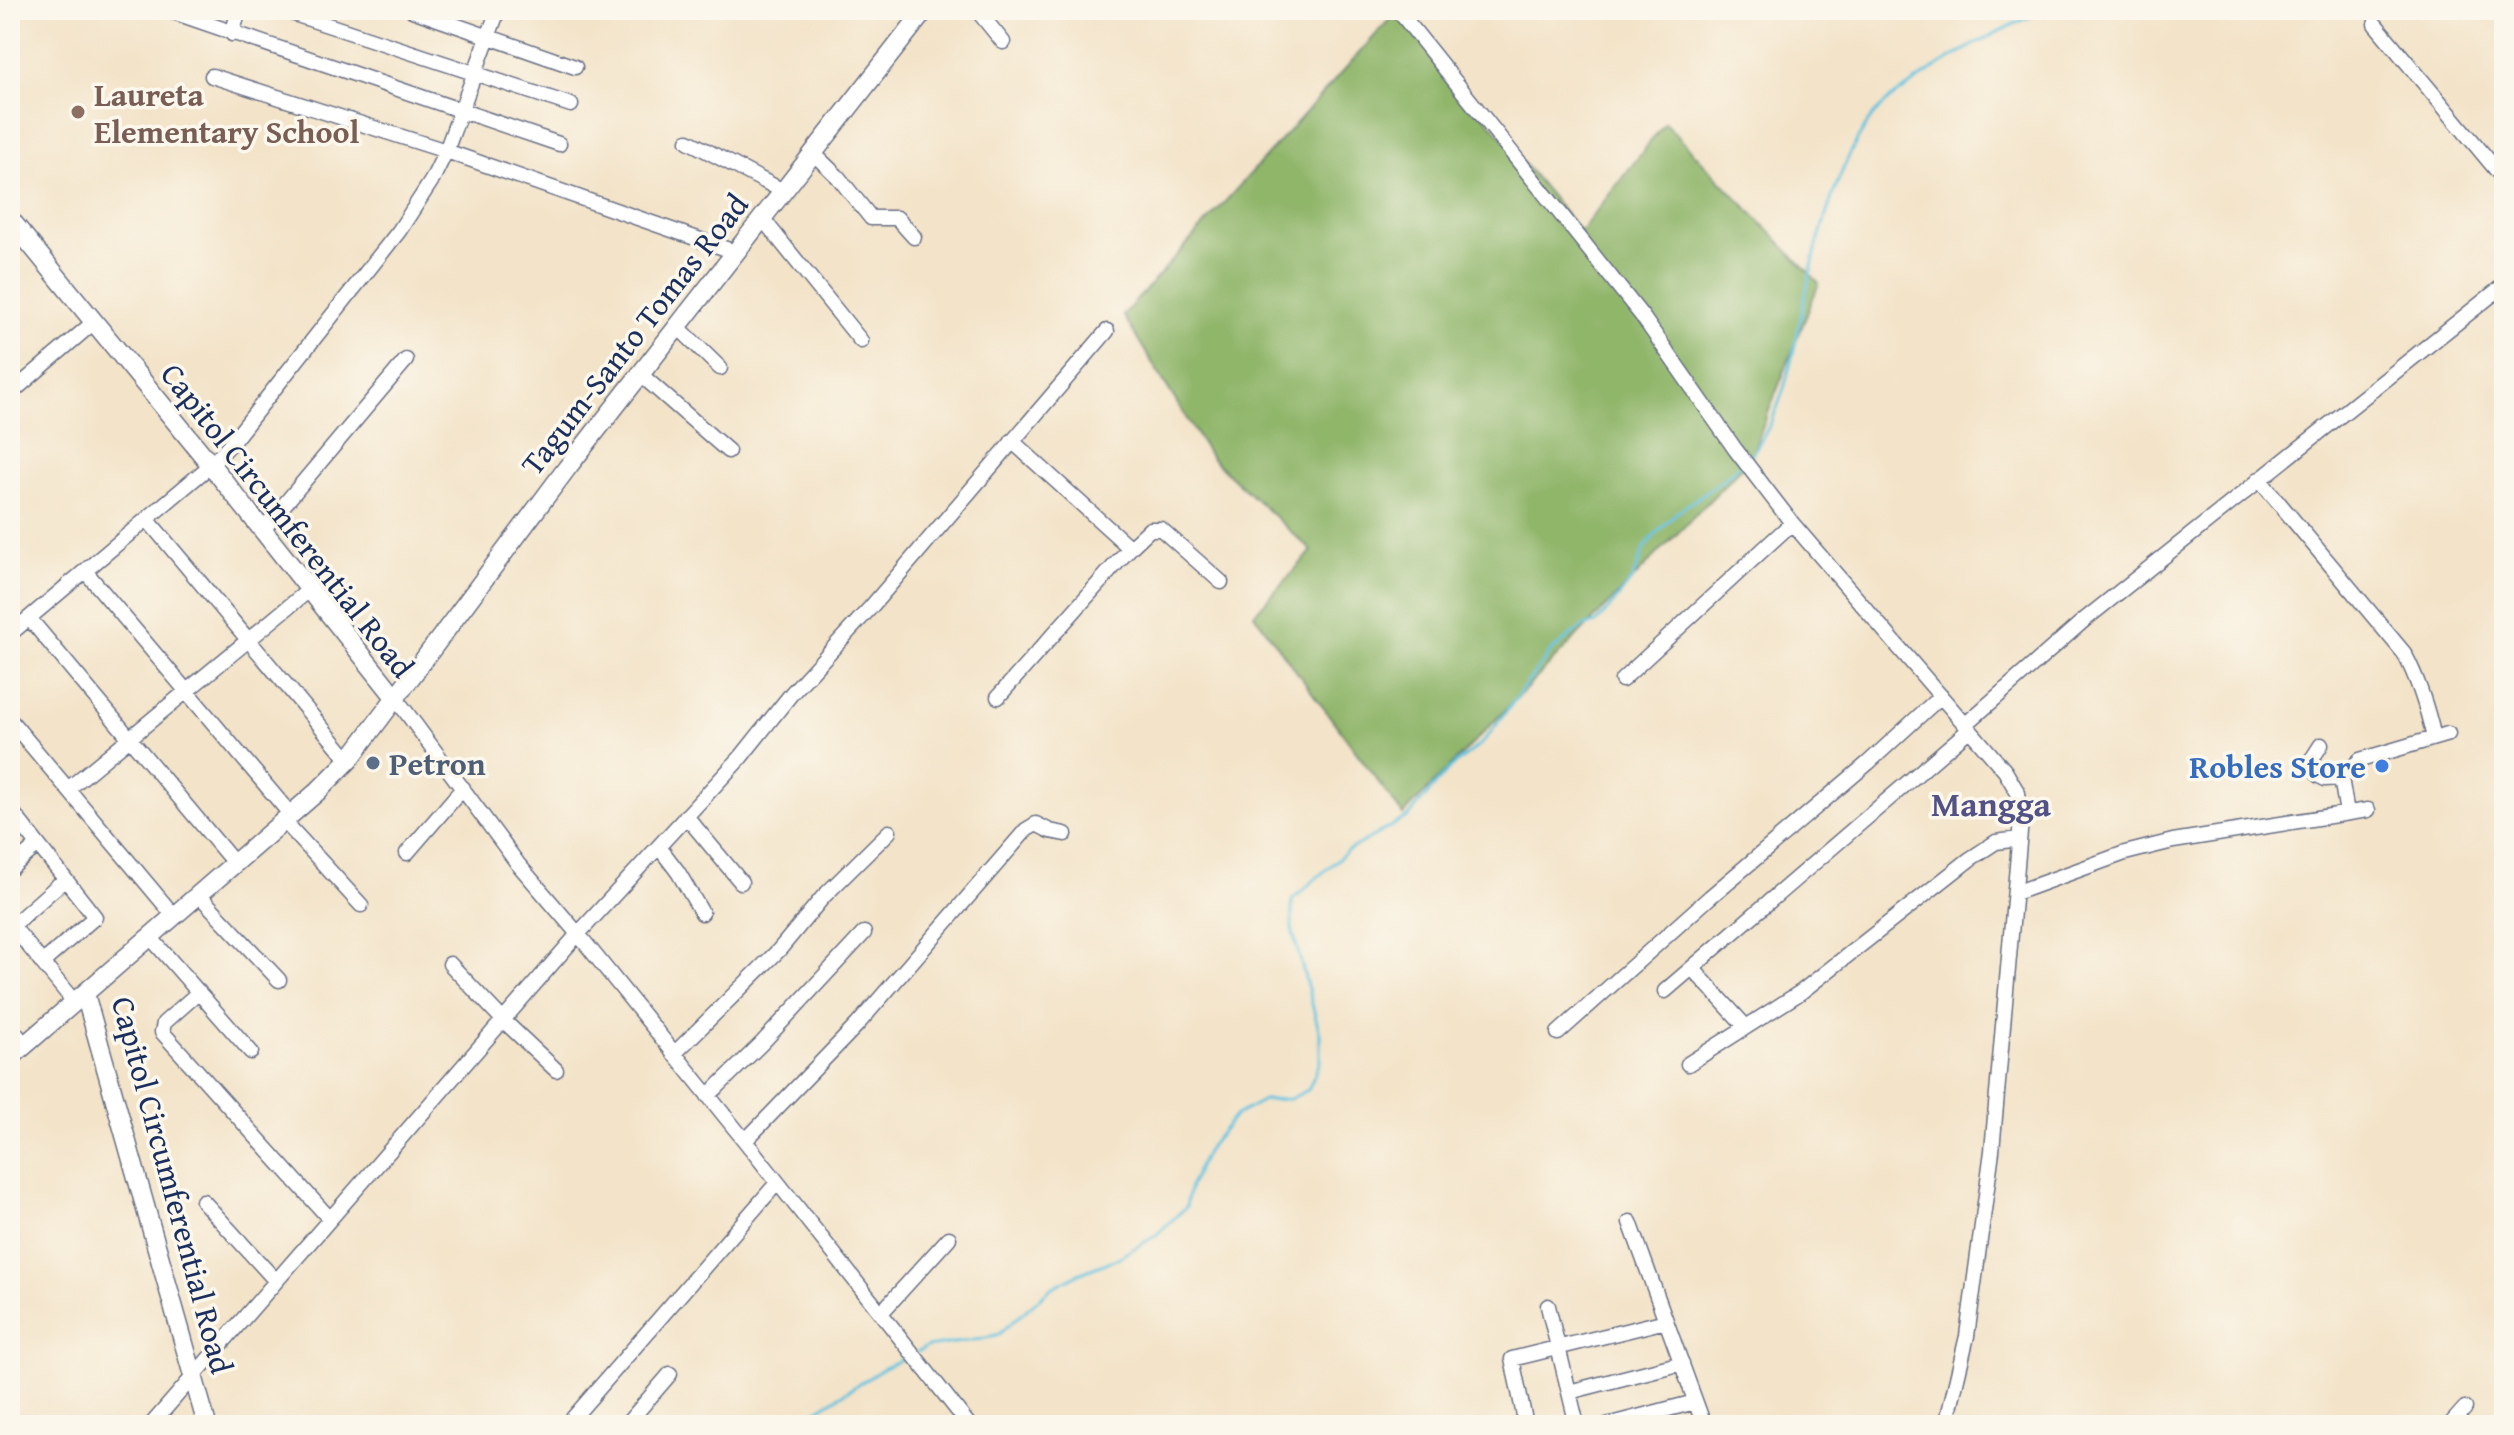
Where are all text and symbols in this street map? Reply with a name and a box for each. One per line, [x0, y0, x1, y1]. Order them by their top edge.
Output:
place label: Laureta Elementary School [94, 71, 360, 155]
marker: Laureta Elementary School [69, 103, 87, 121]
street label: Tagum-Santo Tomas Road [509, 183, 759, 485]
street label: Capitol Circumferential Road [150, 352, 426, 688]
place label: Petron [389, 740, 486, 787]
place label: Robles Store [2189, 743, 2366, 790]
marker: Petron [364, 754, 382, 772]
marker: Robles Store [2373, 757, 2391, 775]
district label: Mangga [1931, 779, 2052, 828]
street label: Capitol Circumferential Road [100, 991, 246, 1379]

